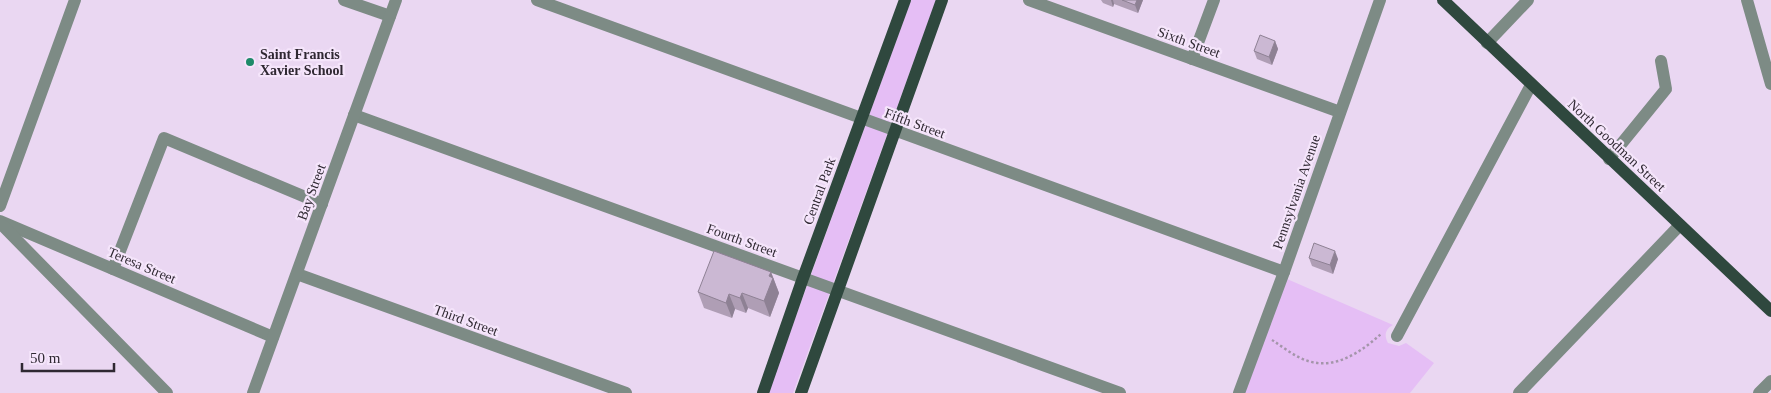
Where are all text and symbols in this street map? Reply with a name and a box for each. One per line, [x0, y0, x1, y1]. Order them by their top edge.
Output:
street label: Sixth Street [1155, 24, 1222, 61]
place label: Saint Francis Xavier School [260, 47, 343, 78]
marker: Saint Francis Xavier School [244, 56, 256, 68]
street label: North Goodman Street [1565, 96, 1668, 194]
street label: Fifth Street [882, 106, 947, 141]
street label: Pennsylvania Avenue [1270, 133, 1323, 251]
street label: Central Park [800, 156, 839, 227]
street label: Bay Street [294, 162, 329, 222]
street label: Fourth Street [705, 221, 779, 260]
street label: Teresa Street [106, 244, 178, 287]
street label: Third Street [432, 302, 500, 339]
scale bar [22, 340, 115, 372]
text: 50 m [30, 350, 61, 366]

